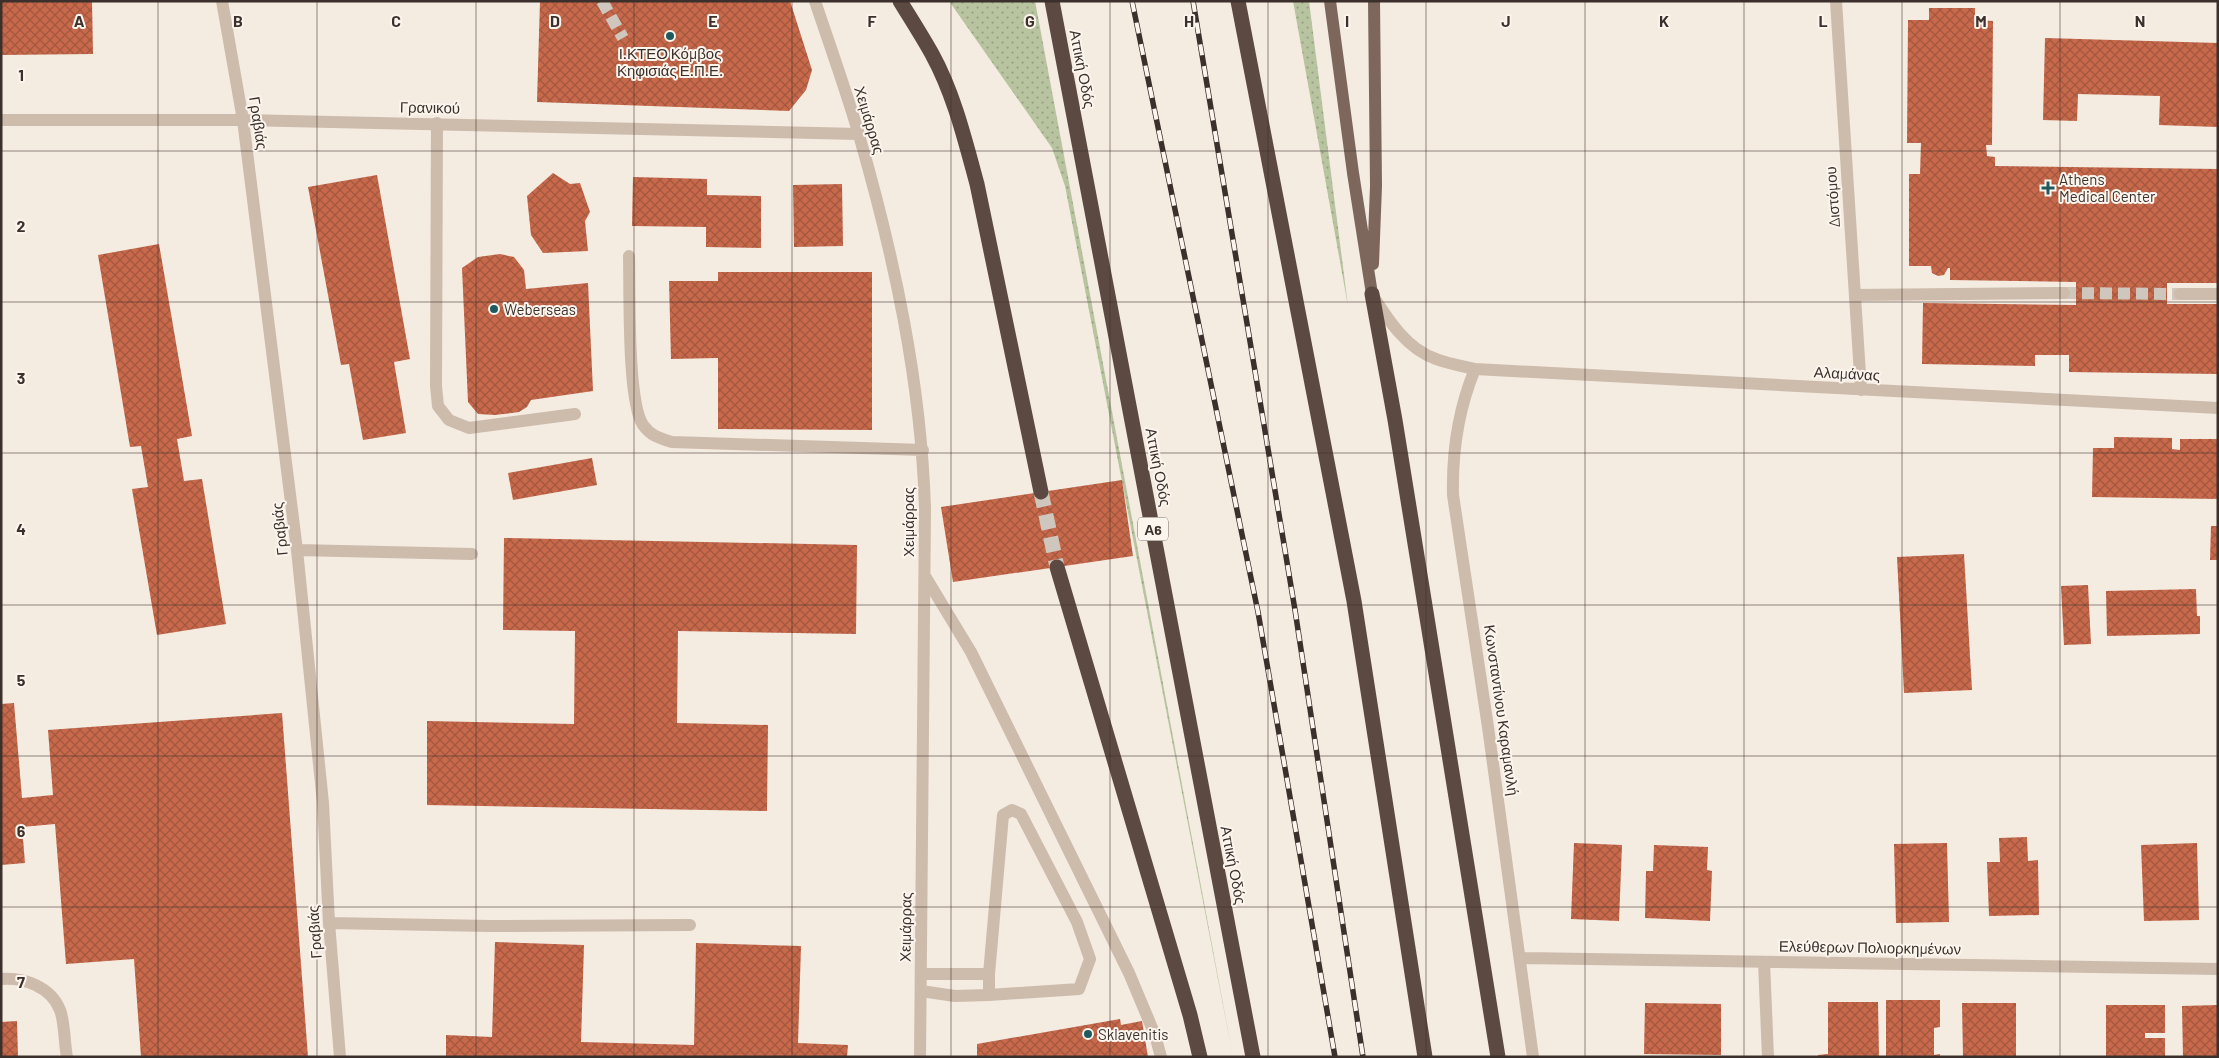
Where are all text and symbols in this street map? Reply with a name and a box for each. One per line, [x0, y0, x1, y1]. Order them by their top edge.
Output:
text: A [74, 11, 85, 30]
text: B [233, 11, 243, 30]
text: C [391, 11, 401, 30]
text: D [550, 11, 560, 30]
text: E [708, 11, 718, 30]
text: F [868, 11, 877, 30]
text: G [1025, 11, 1035, 30]
text: H [1184, 11, 1194, 30]
text: I [1345, 11, 1349, 30]
text: J [1501, 11, 1511, 30]
text: K [1659, 11, 1669, 30]
text: L [1818, 11, 1828, 30]
text: M [1975, 11, 1987, 30]
text: N [2135, 11, 2145, 30]
street label: Αττική Οδός [1067, 28, 1099, 110]
marker: Ι.ΚΤΕΟ Κόμβος Κηφισιάς Ε.Π.Ε. [664, 30, 676, 42]
place label: Ι.ΚΤΕΟ Κόμβος Κηφισιάς Ε.Π.Ε. [617, 44, 723, 79]
text: 1 [18, 65, 24, 84]
street label: Χειμάρρας [851, 84, 889, 156]
street label: Γραβιάς [246, 95, 272, 151]
street label: Γρανικού [400, 97, 460, 117]
street label: Διστόμου [1821, 166, 1843, 228]
place label: Athens Medical Center [2059, 170, 2156, 205]
marker: Athens Medical Center [2041, 181, 2055, 195]
text: 2 [17, 216, 26, 235]
place label: Weberseas [504, 300, 576, 318]
marker: Weberseas [488, 303, 500, 315]
street label: Αλαμάνας [1813, 362, 1881, 384]
text: 3 [17, 368, 25, 387]
street label: Αττική Οδός [1143, 426, 1175, 508]
street label: Χειμάρρας [899, 487, 917, 557]
street label: Γραβιάς [267, 502, 291, 556]
road number: Α6 [1138, 518, 1168, 540]
text: 4 [16, 519, 26, 538]
street label: Κωνσταντίνου Καραμανλή [1481, 623, 1523, 797]
text: 5 [17, 670, 26, 689]
text: 6 [17, 821, 26, 840]
street label: Αττική Οδός [1218, 824, 1250, 906]
street label: Χειμάρρας [895, 892, 915, 962]
street label: Γραβιάς [303, 905, 325, 959]
street label: Ελεύθερων Πολιορκημένων [1779, 936, 1961, 958]
text: 7 [17, 972, 25, 991]
place label: Sklavenitis [1098, 1025, 1169, 1043]
marker: Sklavenitis [1082, 1028, 1094, 1040]

